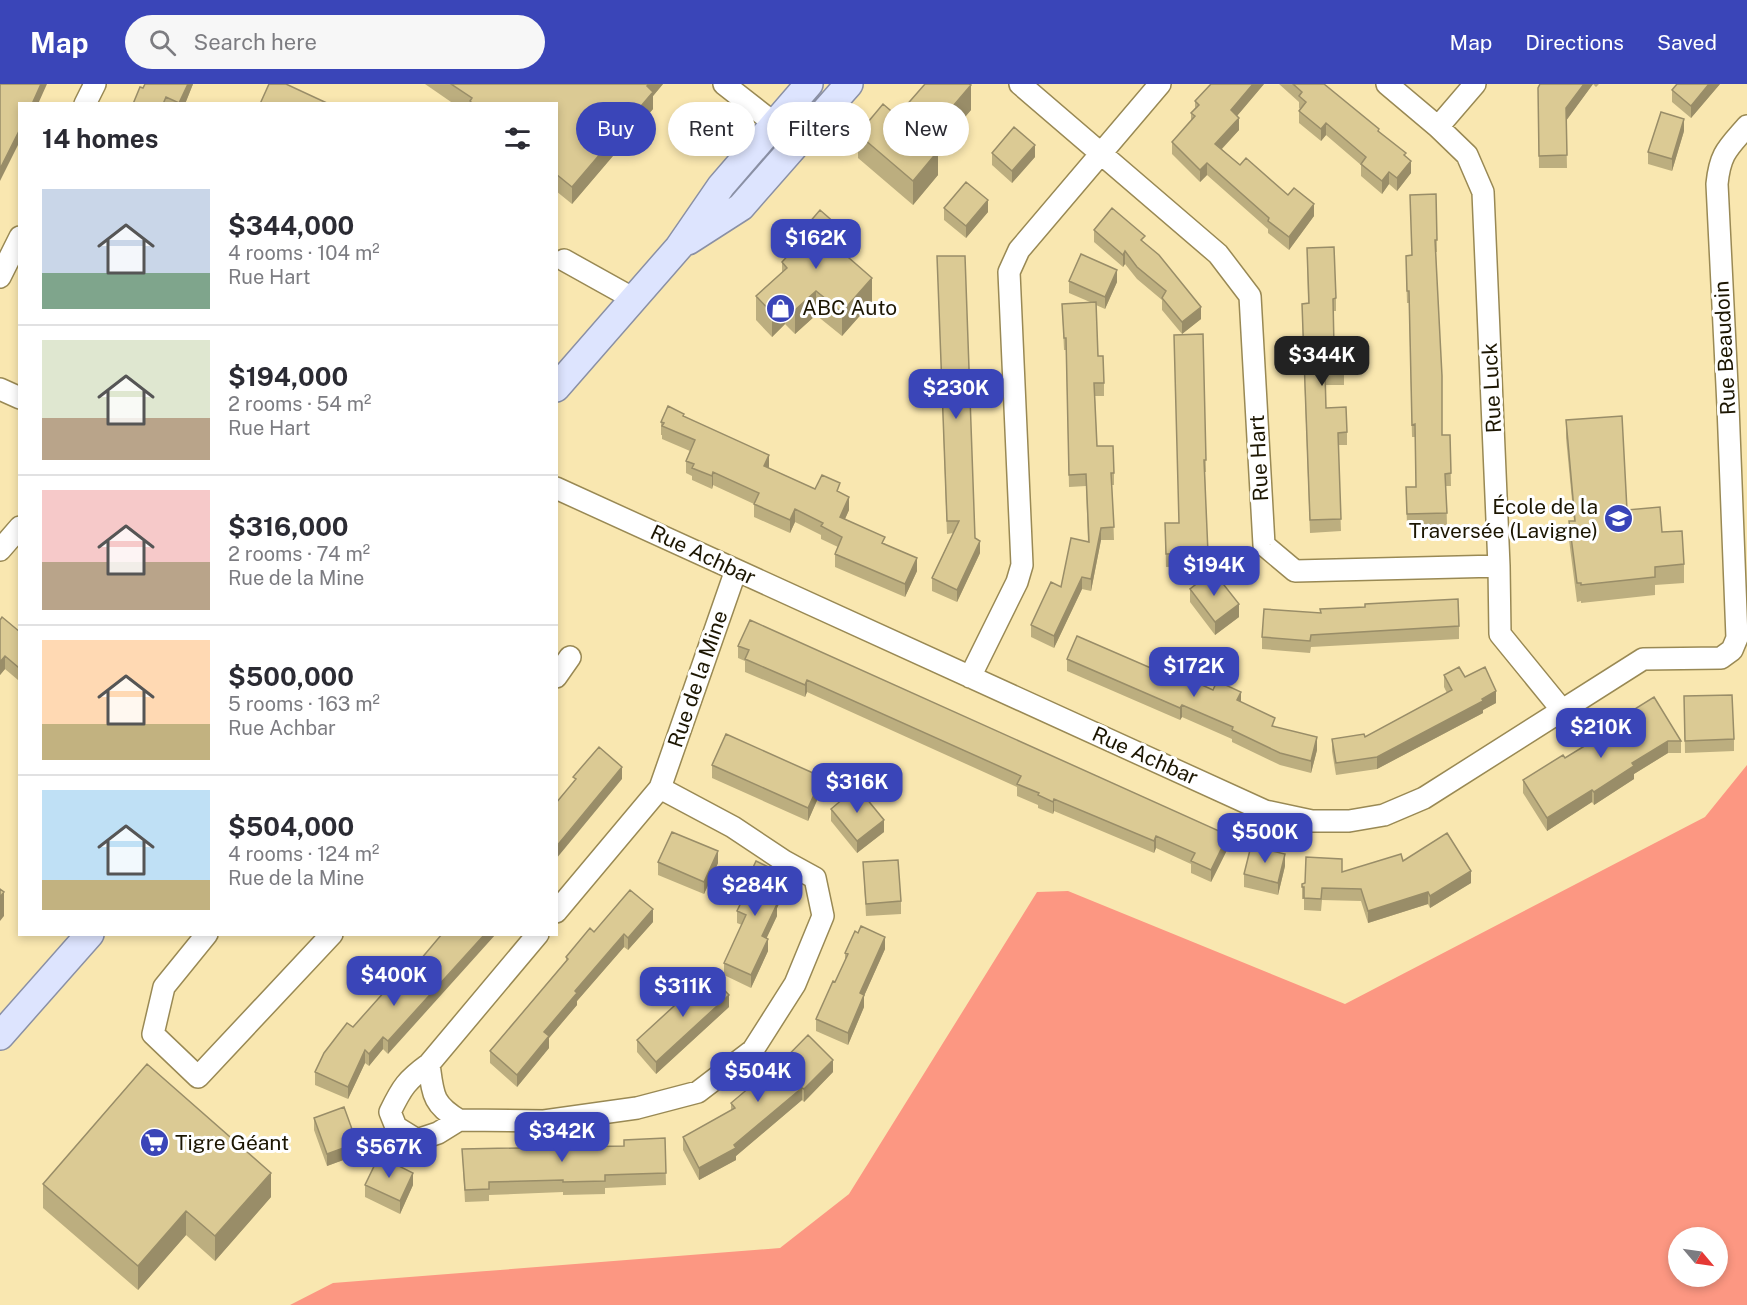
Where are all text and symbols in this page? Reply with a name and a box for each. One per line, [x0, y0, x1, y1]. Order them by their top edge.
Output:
search box [125, 15, 545, 69]
text: Map [30, 26, 89, 59]
icon: search [146, 26, 179, 59]
text: Search here [194, 29, 317, 55]
text: Map [1450, 30, 1492, 55]
text: Directions [1525, 30, 1624, 55]
text: Saved [1657, 30, 1717, 55]
chip: Buy [576, 102, 656, 156]
chip: Rent [668, 102, 755, 156]
chip: Filters [767, 102, 871, 156]
chip: New [883, 102, 969, 156]
icon: filters [501, 122, 534, 155]
text: 14 homes [42, 123, 158, 154]
text: $344,000 [228, 210, 354, 241]
icon: home [90, 213, 162, 285]
pin: $162K [774, 219, 858, 270]
text: $162K [785, 226, 847, 250]
text: 4 rooms · 104 m² [228, 241, 380, 265]
text: Rue Hart [228, 265, 311, 289]
street label: Rue Beaudoin [1708, 280, 1741, 416]
shop icon: ABC Auto [765, 292, 797, 324]
place label: ABC Auto [802, 295, 897, 320]
pin: $344K [1280, 336, 1364, 387]
street label: Rue Luck [1477, 342, 1506, 434]
text: $344K [1288, 343, 1356, 367]
text: $194,000 [228, 361, 348, 392]
icon: home [90, 364, 162, 436]
pin: $230K [914, 369, 998, 420]
text: $230K [923, 376, 989, 400]
text: 2 rooms · 54 m² [228, 392, 371, 416]
street label: Rue Hart [1244, 414, 1273, 502]
text: Rue Hart [228, 416, 311, 440]
place label: École de la Traversée (Lavigne) [1409, 494, 1598, 543]
school or university icon: École de la Traversée (Lavigne) [1603, 503, 1635, 535]
text: $316,000 [228, 511, 349, 542]
icon: home [90, 514, 162, 586]
street label: Rue Achbar [647, 519, 760, 590]
text: 2 rooms · 74 m² [228, 542, 370, 566]
pin: $194K [1172, 546, 1256, 597]
text: $194K [1183, 553, 1245, 577]
text: Rue de la Mine [228, 566, 364, 590]
street label: Rue de la Mine [662, 607, 733, 751]
pin: $172K [1152, 647, 1236, 698]
text: $172K [1163, 654, 1225, 678]
text: $500,000 [228, 661, 354, 692]
icon: home [90, 664, 162, 736]
text: 5 rooms · 163 m² [228, 692, 380, 716]
pin: $210K [1559, 708, 1643, 759]
text: $210K [1570, 715, 1632, 739]
text: Rue Achbar [228, 716, 336, 740]
street label: Rue Achbar [1088, 721, 1202, 790]
pin: $316K [815, 763, 899, 814]
text: $316K [825, 770, 889, 794]
text: $504,000 [228, 811, 354, 842]
pin: $500K [1223, 813, 1307, 864]
icon: home [90, 814, 162, 886]
text: $500K [1231, 820, 1299, 844]
text: 4 rooms · 124 m² [228, 842, 379, 866]
text: Rue de la Mine [228, 866, 364, 890]
pin: $284K [713, 866, 797, 917]
text: $284K [721, 873, 789, 897]
pin: $400K [352, 956, 436, 1007]
text: $400K [361, 963, 427, 987]
pin: $311K [641, 967, 725, 1018]
text: $311K [654, 974, 712, 998]
pin: $504K [716, 1052, 800, 1103]
text: $504K [724, 1059, 792, 1083]
pin: $342K [520, 1112, 604, 1163]
text: $342K [528, 1119, 596, 1143]
supermarket icon: Tigre Géant [138, 1127, 170, 1159]
pin: $567K [347, 1128, 431, 1179]
place label: Tigre Géant [175, 1130, 289, 1155]
text: $567K [356, 1135, 422, 1159]
north arrow [1668, 1227, 1728, 1287]
map controls [1668, 1227, 1728, 1287]

